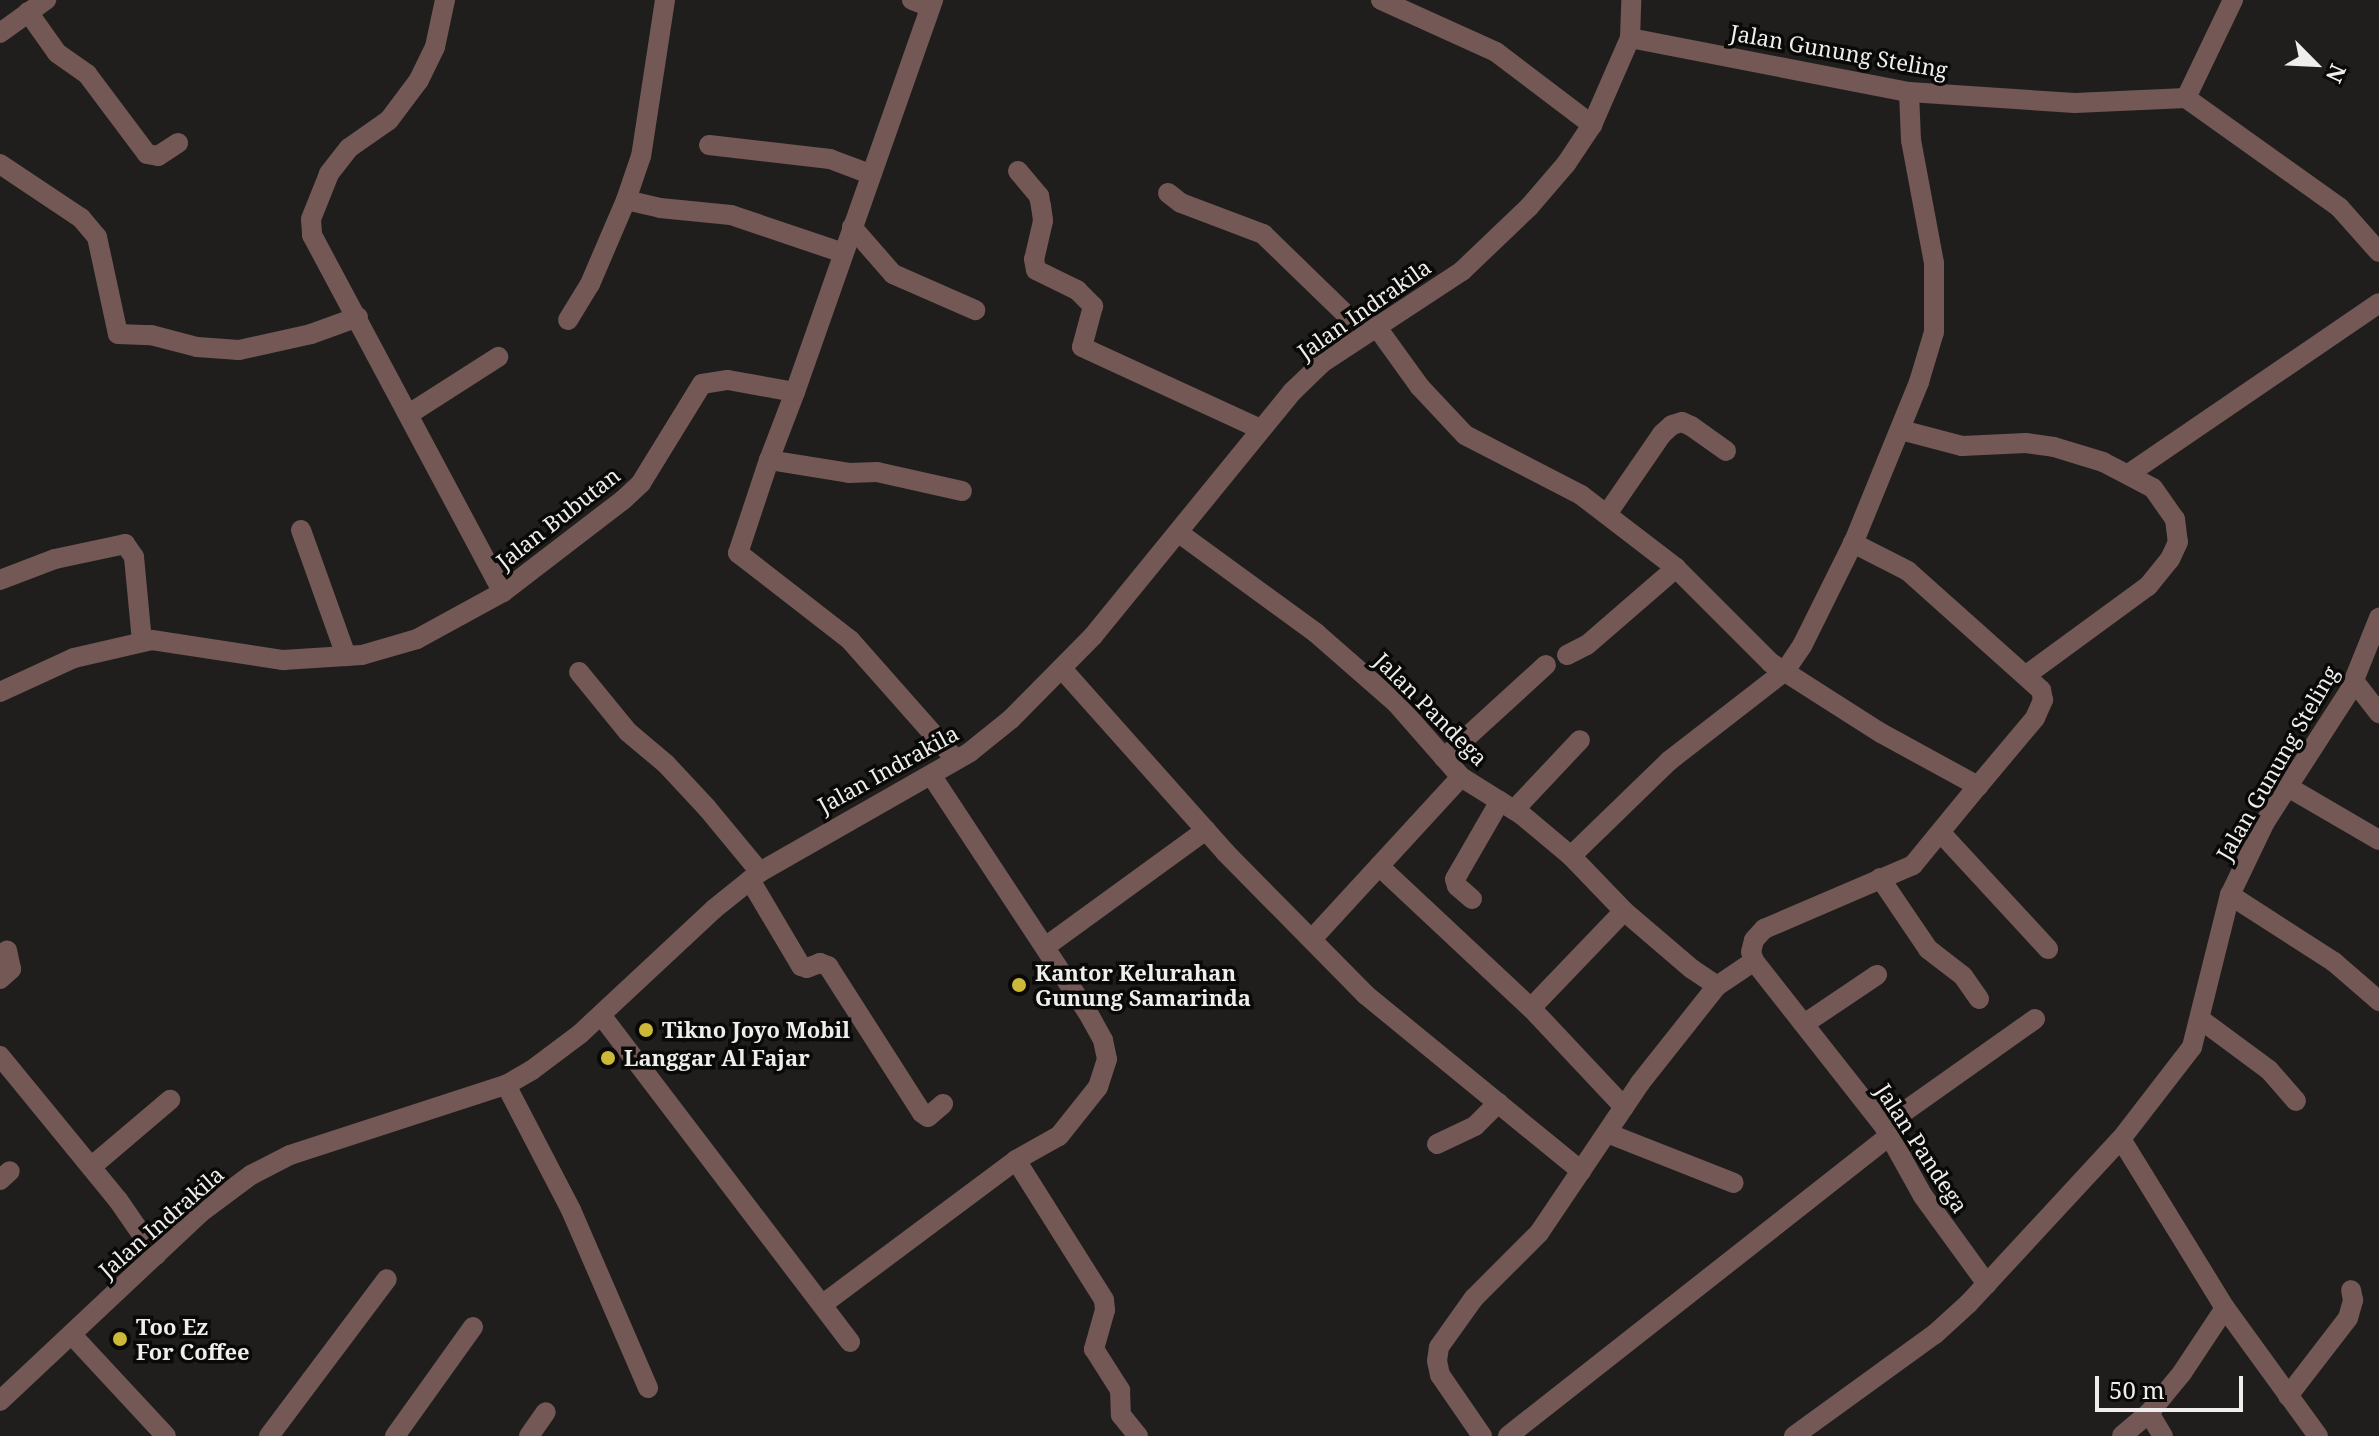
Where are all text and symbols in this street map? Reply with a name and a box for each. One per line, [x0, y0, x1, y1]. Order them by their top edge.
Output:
street label: Jalan Gunung Steling [1728, 19, 1950, 83]
north arrow [2275, 24, 2355, 104]
text: N [2320, 60, 2354, 88]
street label: Jalan Indrakila [1292, 253, 1436, 365]
street label: Jalan Bubutan [491, 462, 625, 574]
street label: Jalan Pandega [1369, 647, 1493, 771]
street label: Jalan Gunung Steling [2210, 661, 2344, 865]
street label: Jalan Indrakila [813, 720, 963, 818]
place label: Kantor Kelurahan Gunung Samarinda [1035, 959, 1251, 1010]
marker: Kantor Kelurahan Gunung Samarinda [1010, 976, 1028, 994]
place label: Tikno Joyo Mobil [662, 1017, 850, 1043]
marker: Tikno Joyo Mobil [637, 1021, 655, 1039]
place label: Langgar Al Fajar [624, 1045, 810, 1071]
marker: Langgar Al Fajar [599, 1049, 617, 1067]
street label: Jalan Pandega [1870, 1078, 1974, 1218]
street label: Jalan Indrakila [93, 1161, 229, 1283]
place label: Too Ez For Coffee [136, 1313, 250, 1364]
marker: Too Ez For Coffee [111, 1330, 129, 1348]
scale bar [2099, 1360, 2247, 1410]
text: 50 m [2109, 1373, 2165, 1406]

